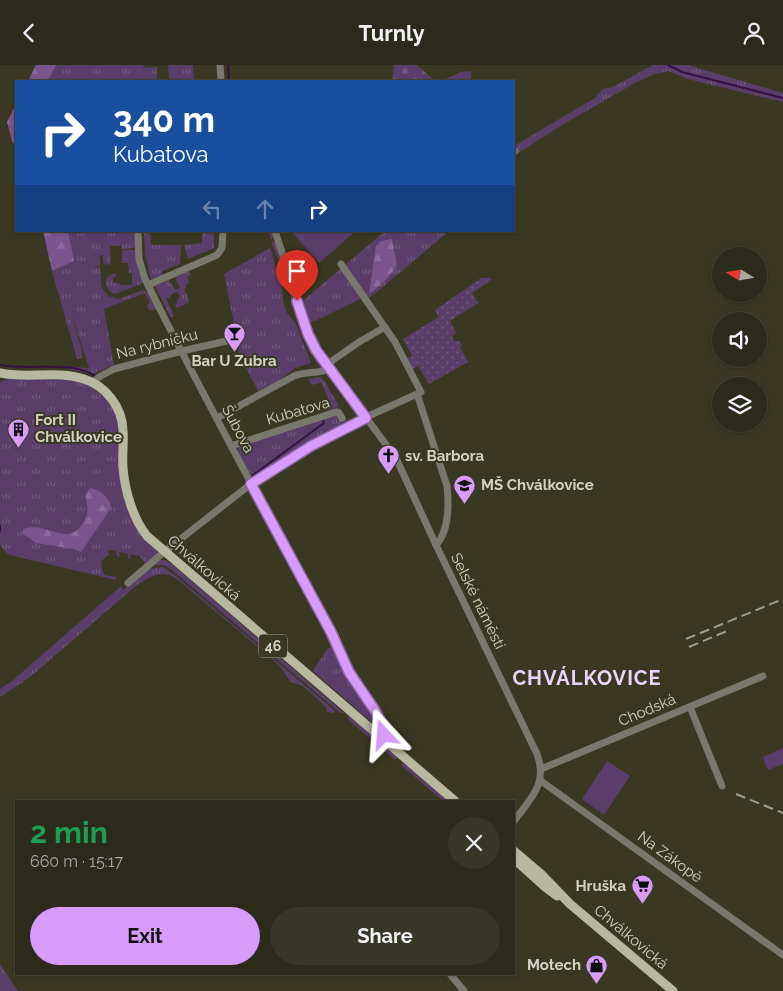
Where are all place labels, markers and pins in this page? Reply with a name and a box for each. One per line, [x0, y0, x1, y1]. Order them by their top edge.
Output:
pin [276, 250, 318, 301]
bar icon: Bar U Zubra [222, 321, 246, 352]
place label: Bar U Zubra [191, 352, 277, 370]
place label: Fort II Chválkovice [35, 411, 122, 446]
building icon: Fort II Chválkovice [7, 417, 31, 448]
church icon: sv. Barbora [377, 444, 401, 475]
place label: sv. Barbora [405, 447, 484, 465]
school or university icon: MŠ Chválkovice [453, 473, 477, 504]
place label: MŠ Chválkovice [481, 476, 594, 494]
supermarket icon: Hruška [630, 874, 654, 905]
place label: Hruška [575, 877, 626, 895]
shop icon: Motech [585, 953, 609, 984]
place label: Motech [527, 956, 581, 974]

